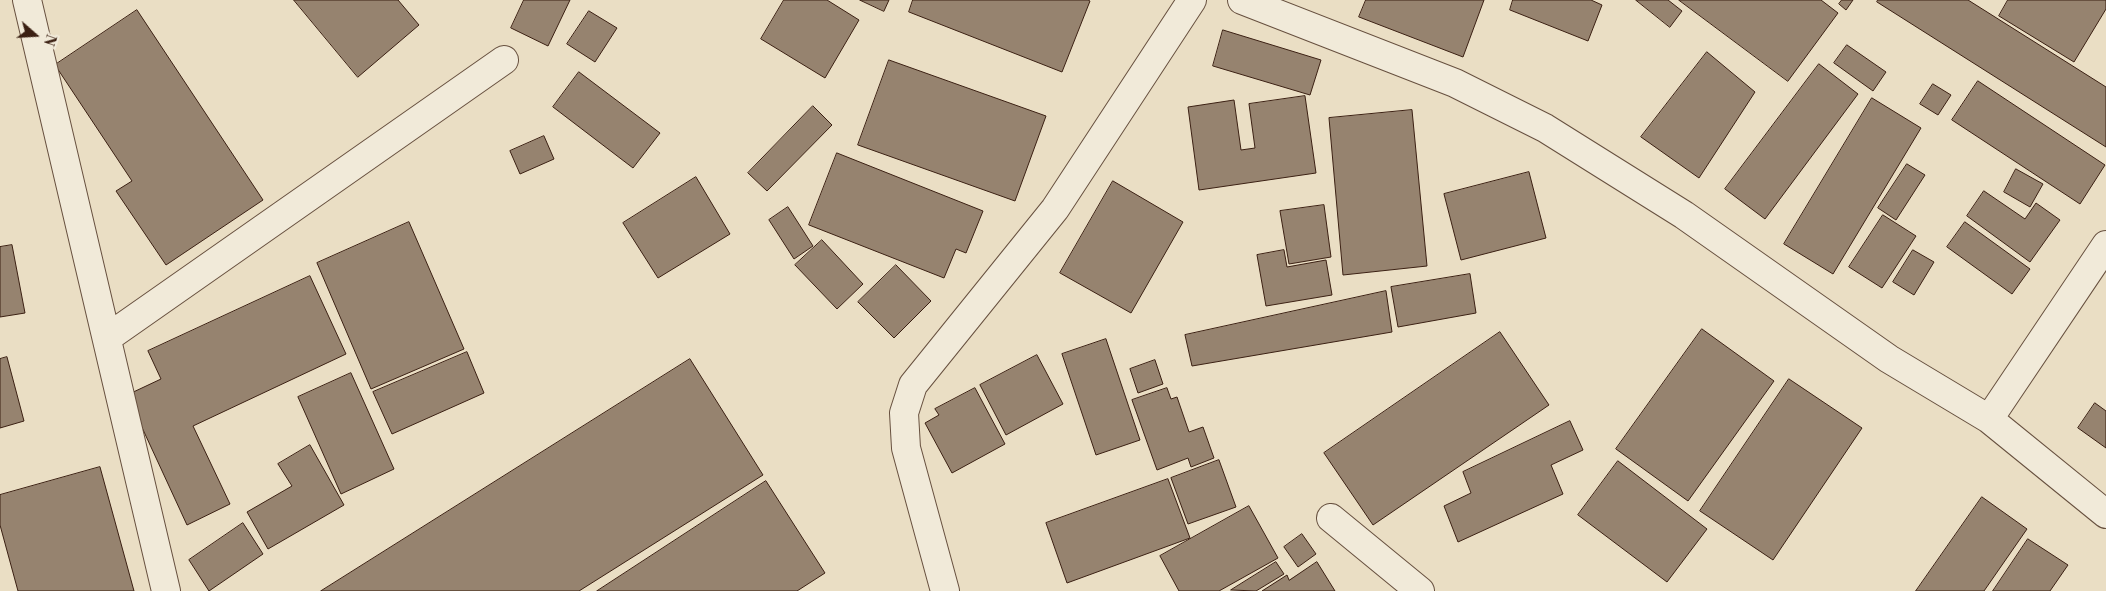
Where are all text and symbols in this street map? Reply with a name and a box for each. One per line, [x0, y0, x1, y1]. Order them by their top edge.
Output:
north arrow [10, 10, 60, 60]
text: N [39, 32, 59, 48]

